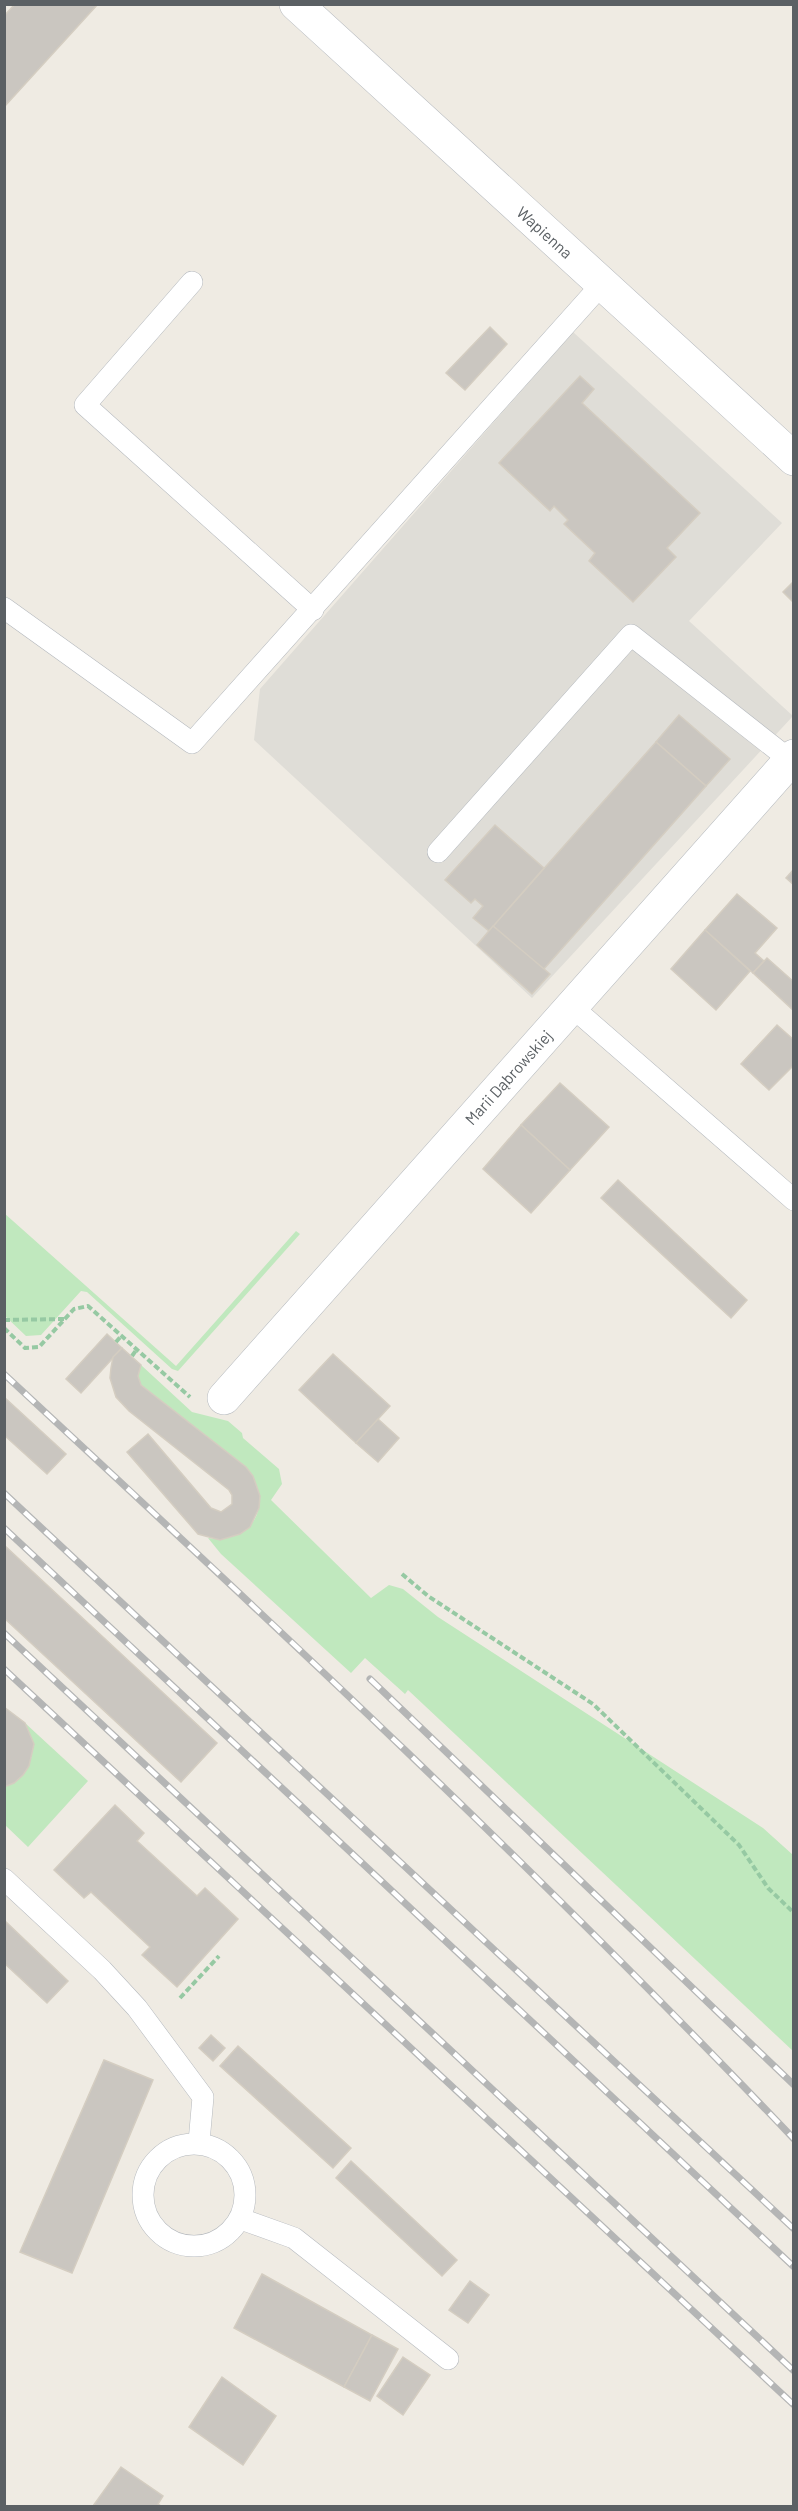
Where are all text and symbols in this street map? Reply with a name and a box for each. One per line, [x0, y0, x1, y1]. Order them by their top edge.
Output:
street label: Wapienna [513, 202, 577, 262]
street label: Marii Dąbrowskiej [460, 1026, 556, 1128]

